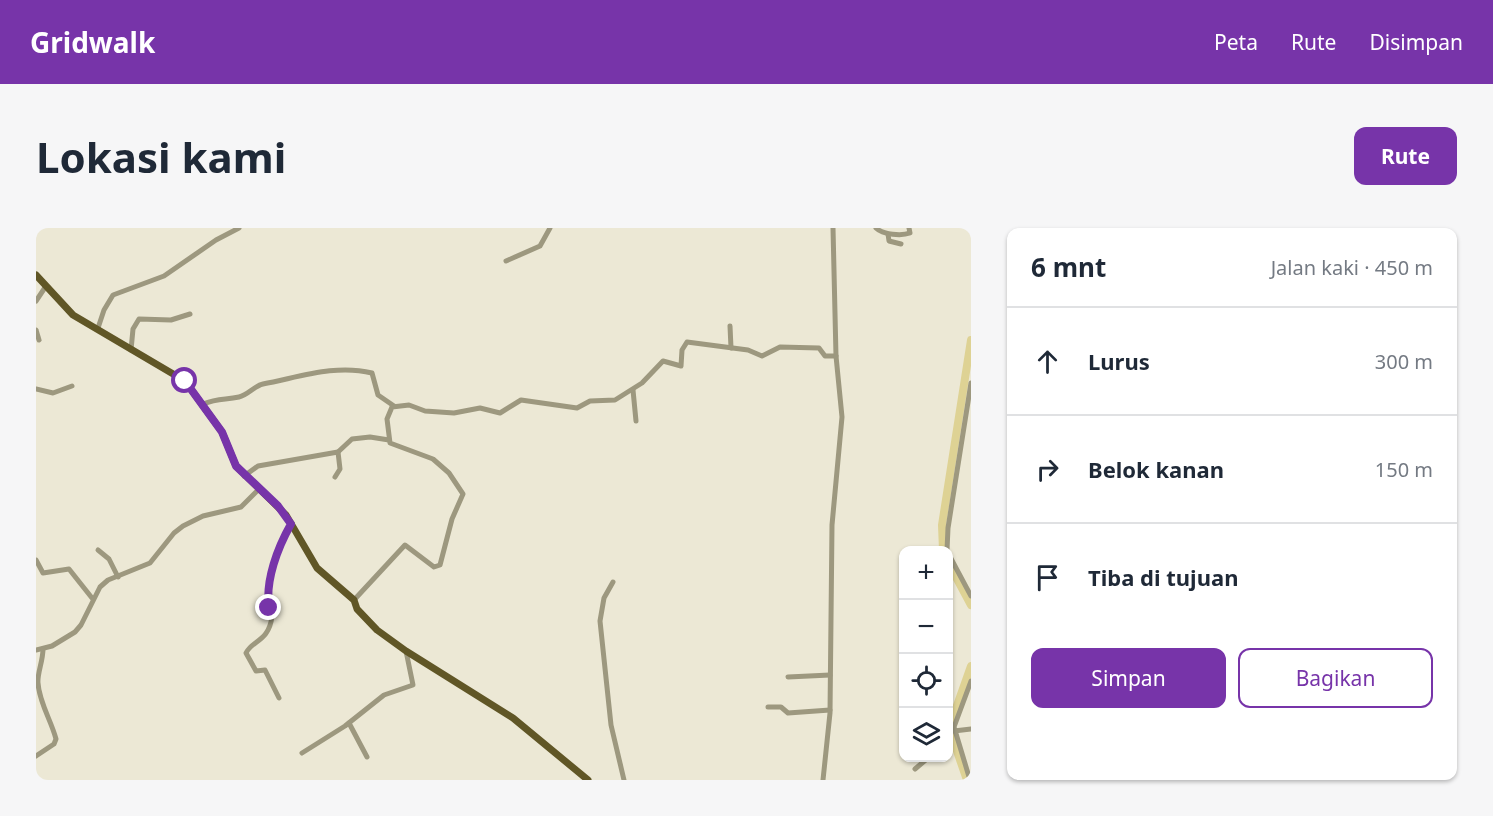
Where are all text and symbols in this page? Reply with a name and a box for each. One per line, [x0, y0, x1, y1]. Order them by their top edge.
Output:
text: Gridwalk [30, 23, 155, 61]
text: Peta [1214, 28, 1258, 56]
text: Rute [1291, 28, 1336, 56]
text: Disimpan [1369, 28, 1463, 56]
button: Rute [1354, 127, 1457, 185]
text: Lokasi kami [36, 128, 286, 185]
text: 6 mnt [1031, 249, 1106, 285]
text: Jalan kaki · 450 m [1271, 254, 1433, 281]
icon: ahead [1031, 345, 1064, 378]
text: Lurus [1088, 346, 1150, 376]
text: 300 m [1375, 348, 1433, 375]
route start [171, 367, 197, 393]
icon: right [1031, 453, 1064, 486]
text: Belok kanan [1088, 454, 1224, 484]
text: 150 m [1375, 456, 1433, 483]
map controls [899, 546, 953, 762]
button: + [899, 546, 953, 600]
icon: arrive [1031, 561, 1064, 594]
text: Tiba di tujuan [1088, 562, 1238, 592]
route end [255, 594, 281, 620]
button: − [899, 600, 953, 654]
button: Simpan [1031, 648, 1226, 708]
button: Bagikan [1238, 648, 1433, 708]
button: locate [899, 654, 953, 708]
button: layers [899, 708, 953, 762]

